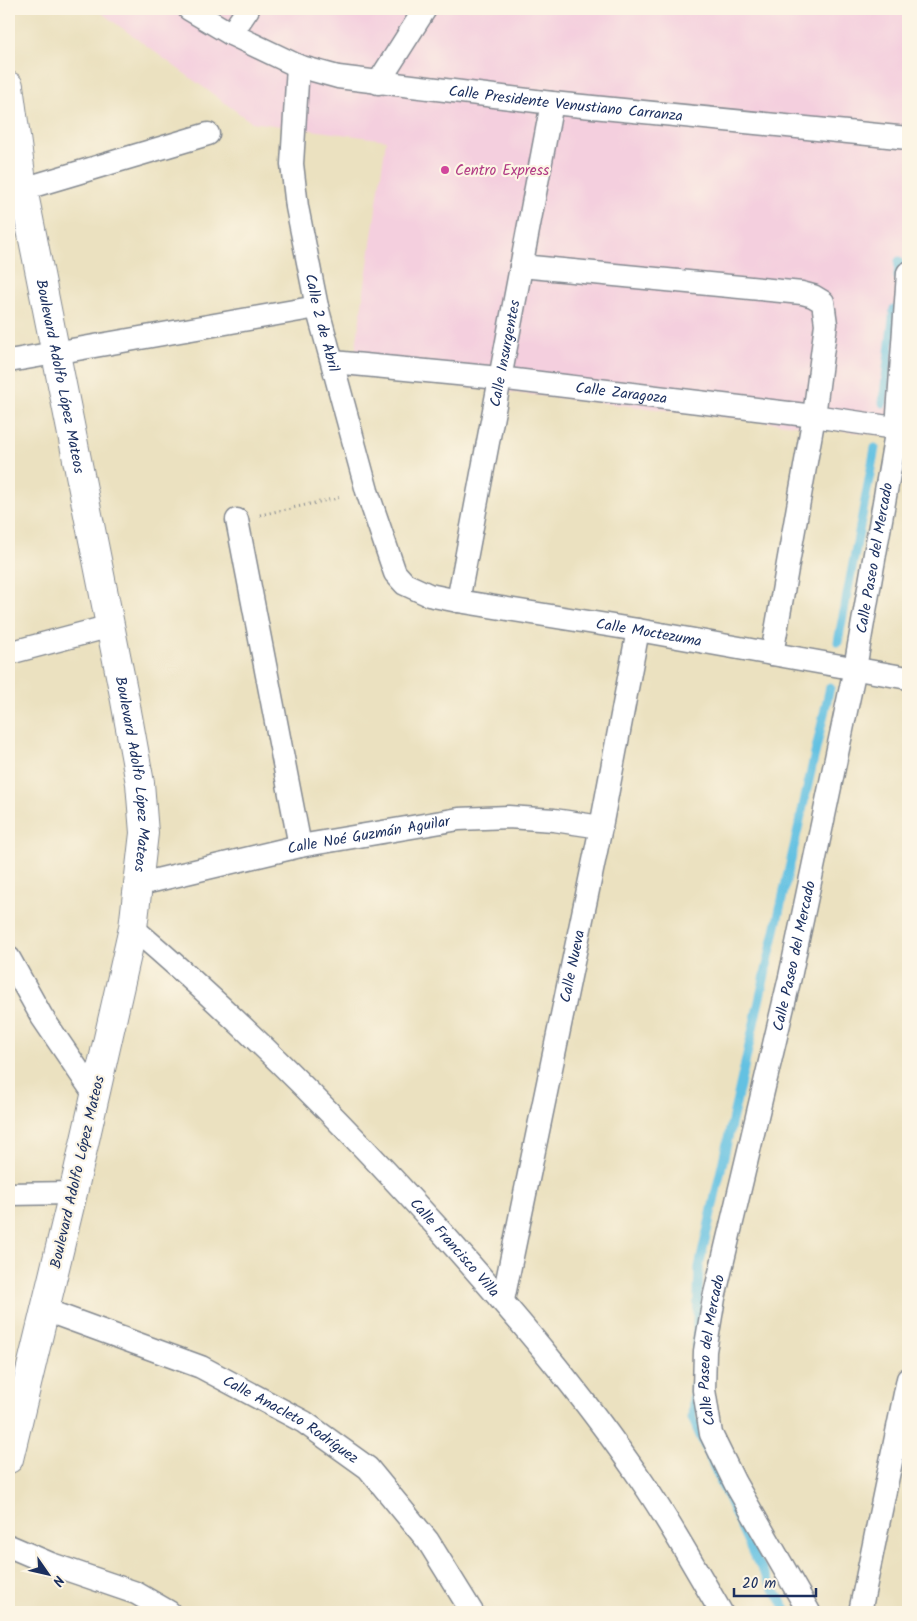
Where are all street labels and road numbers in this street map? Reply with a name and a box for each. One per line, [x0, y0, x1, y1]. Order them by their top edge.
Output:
street label: Calle Presidente Venustiano Carranza [447, 80, 684, 129]
street label: Calle 2 de Abril [298, 272, 345, 375]
street label: Boulevard Adolfo López Mateos [28, 277, 91, 476]
street label: Calle Insurgentes [484, 298, 528, 409]
street label: Calle Zaragoza [574, 376, 668, 411]
street label: Calle Paseo del Mercado [850, 480, 900, 635]
street label: Calle Moctezuma [594, 612, 703, 654]
street label: Boulevard Adolfo López Mateos [108, 674, 156, 874]
street label: Calle Noé Guzmán Aguilar [285, 810, 453, 862]
street label: Calle Paseo del Mercado [767, 879, 823, 1033]
street label: Calle Nueva [554, 928, 592, 1005]
street label: Boulevard Adolfo López Mateos [44, 1073, 112, 1271]
street label: Calle Francisco Villa [403, 1193, 505, 1303]
street label: Calle Paseo del Mercado [693, 1272, 732, 1428]
street label: Calle Anacleto Rodríguez [218, 1370, 363, 1471]

